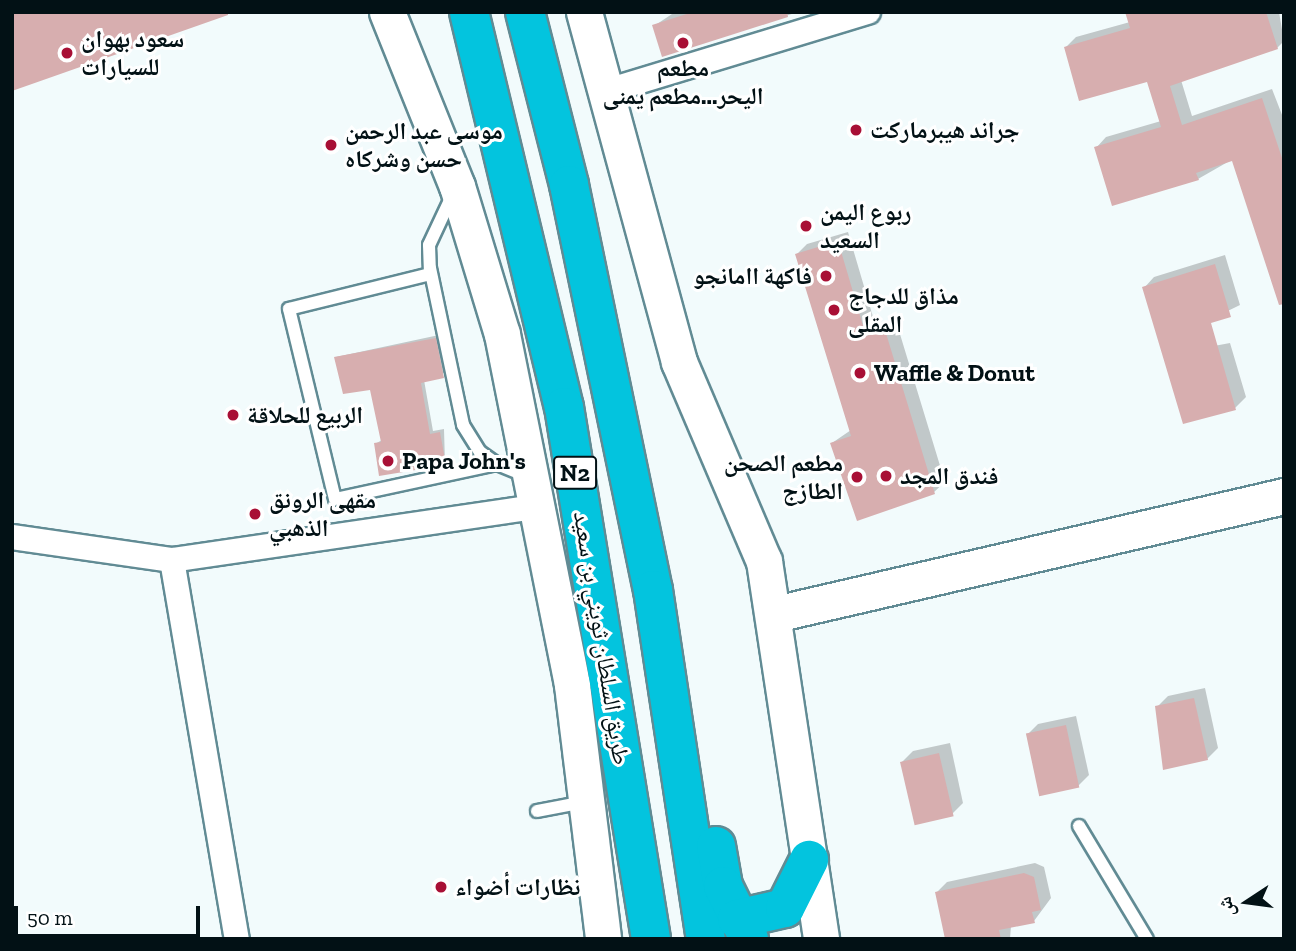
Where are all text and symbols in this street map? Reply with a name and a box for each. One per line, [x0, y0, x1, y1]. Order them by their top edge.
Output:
place label: سعود بهوان للسيارات [81, 25, 184, 81]
marker: مطعم اليحر...مطعم يمنى [675, 35, 691, 51]
marker: سعود بهوان للسيارات [59, 45, 75, 61]
place label: مطعم اليحر...مطعم يمنى [603, 54, 763, 110]
place label: جراند ه‍يبرماركت [870, 116, 1020, 144]
place label: موسى عبد الرحمن حسن وشركاه [345, 117, 503, 173]
marker: جراند ه‍يبرماركت [848, 122, 864, 138]
marker: موسى عبد الرحمن حسن وشركاه [323, 137, 339, 153]
place label: ربوع اليمن السعيد [820, 198, 911, 254]
marker: ربوع اليمن السعيد [798, 218, 814, 234]
place label: فاكه‍ة اامانجو [693, 262, 812, 290]
marker: فاكه‍ة اامانجو [818, 268, 834, 284]
place label: مذاق للدجاج المقلى [848, 282, 959, 338]
marker: مذاق للدجاج المقلى [826, 302, 842, 318]
place label: Waffle & Donut [874, 359, 1035, 387]
marker: Waffle & Donut [852, 365, 868, 381]
place label: الربيع للحلاقة [247, 401, 363, 429]
marker: الربيع للحلاقة [225, 407, 241, 423]
place label: Papa John's [402, 447, 526, 475]
place label: مطعم الصحن الطازج [724, 449, 843, 505]
marker: Papa John's [380, 453, 396, 469]
road number: N2 [552, 453, 598, 492]
place label: فندق المجد [900, 462, 998, 490]
marker: فندق المجد [878, 468, 894, 484]
marker: مطعم الصحن الطازج [849, 469, 865, 485]
place label: مقهى الرونق الذهبي [269, 486, 376, 542]
marker: مقهى الرونق الذهبي [247, 506, 263, 522]
street label: طريق السلطان ثويني بن سعيد [568, 509, 636, 767]
north arrow [1212, 867, 1282, 937]
place label: نظارات أضواء [455, 873, 580, 901]
marker: نظارات أضواء [433, 879, 449, 895]
scale bar [18, 892, 203, 936]
text: ش [1213, 894, 1240, 919]
text: 50 m [27, 905, 73, 930]

